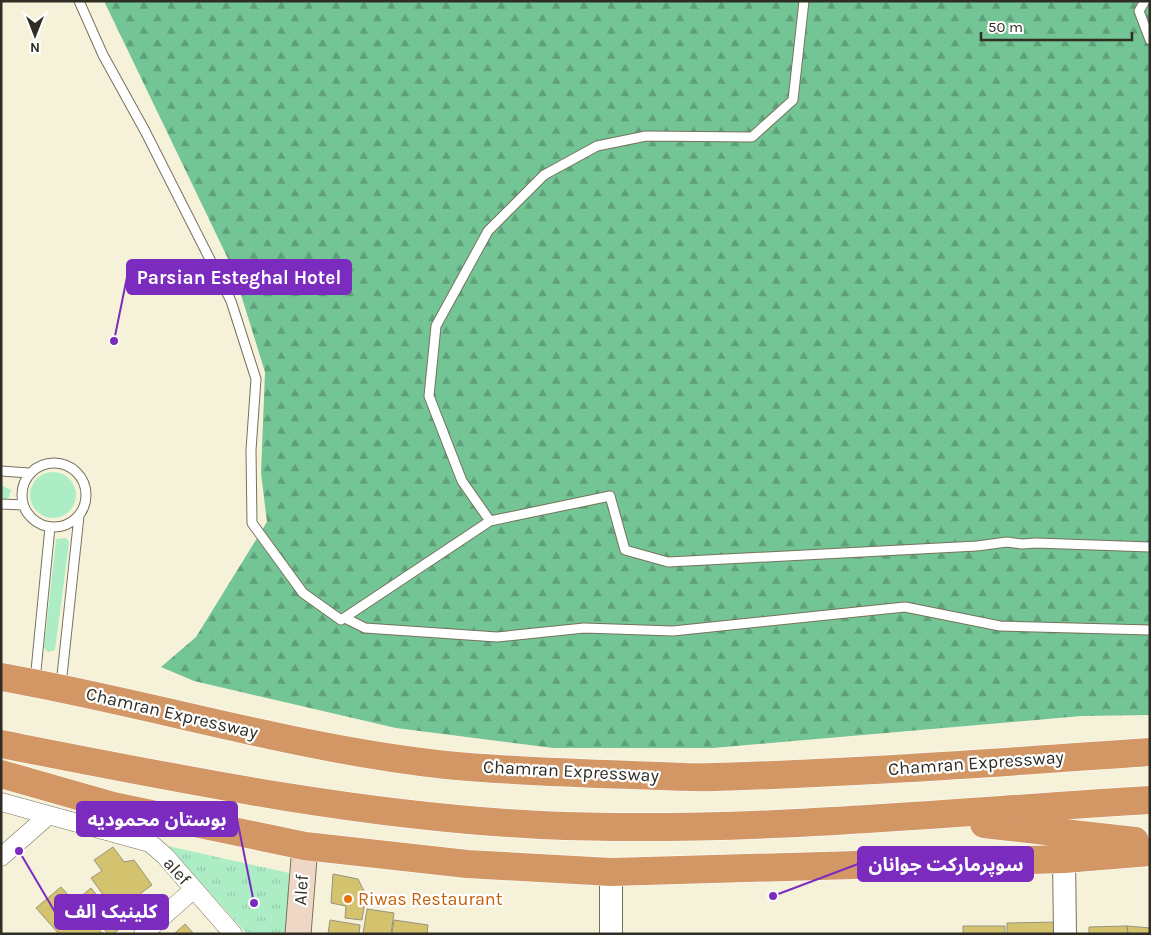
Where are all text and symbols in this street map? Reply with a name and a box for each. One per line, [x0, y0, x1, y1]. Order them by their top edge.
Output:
north arrow [10, 10, 60, 60]
scale bar [981, 10, 1132, 42]
text: 50 m [988, 18, 1023, 36]
text: N [30, 39, 40, 56]
callout: Parsian Esteghal Hotel [127, 260, 351, 294]
text: Parsian Esteghal Hotel [137, 267, 341, 289]
street label: Chamran Expressway [84, 682, 261, 744]
street label: Chamran Expressway [887, 746, 1065, 780]
street label: Chamran Expressway [483, 755, 660, 787]
callout: بوستان محمودیه [77, 802, 237, 836]
text: بوستان محمودیه [87, 809, 227, 831]
callout: سوپرمارکت جوانان [858, 847, 1033, 881]
street label: alef [159, 852, 196, 890]
text: سوپرمارکت جوانان [868, 854, 1024, 877]
street label: Alef [289, 873, 313, 906]
place label: Riwas Restaurant [358, 888, 503, 910]
marker: Riwas Restaurant [342, 893, 354, 905]
callout: کلینیک الف [55, 895, 168, 929]
text: کلینیک الف [65, 901, 158, 923]

